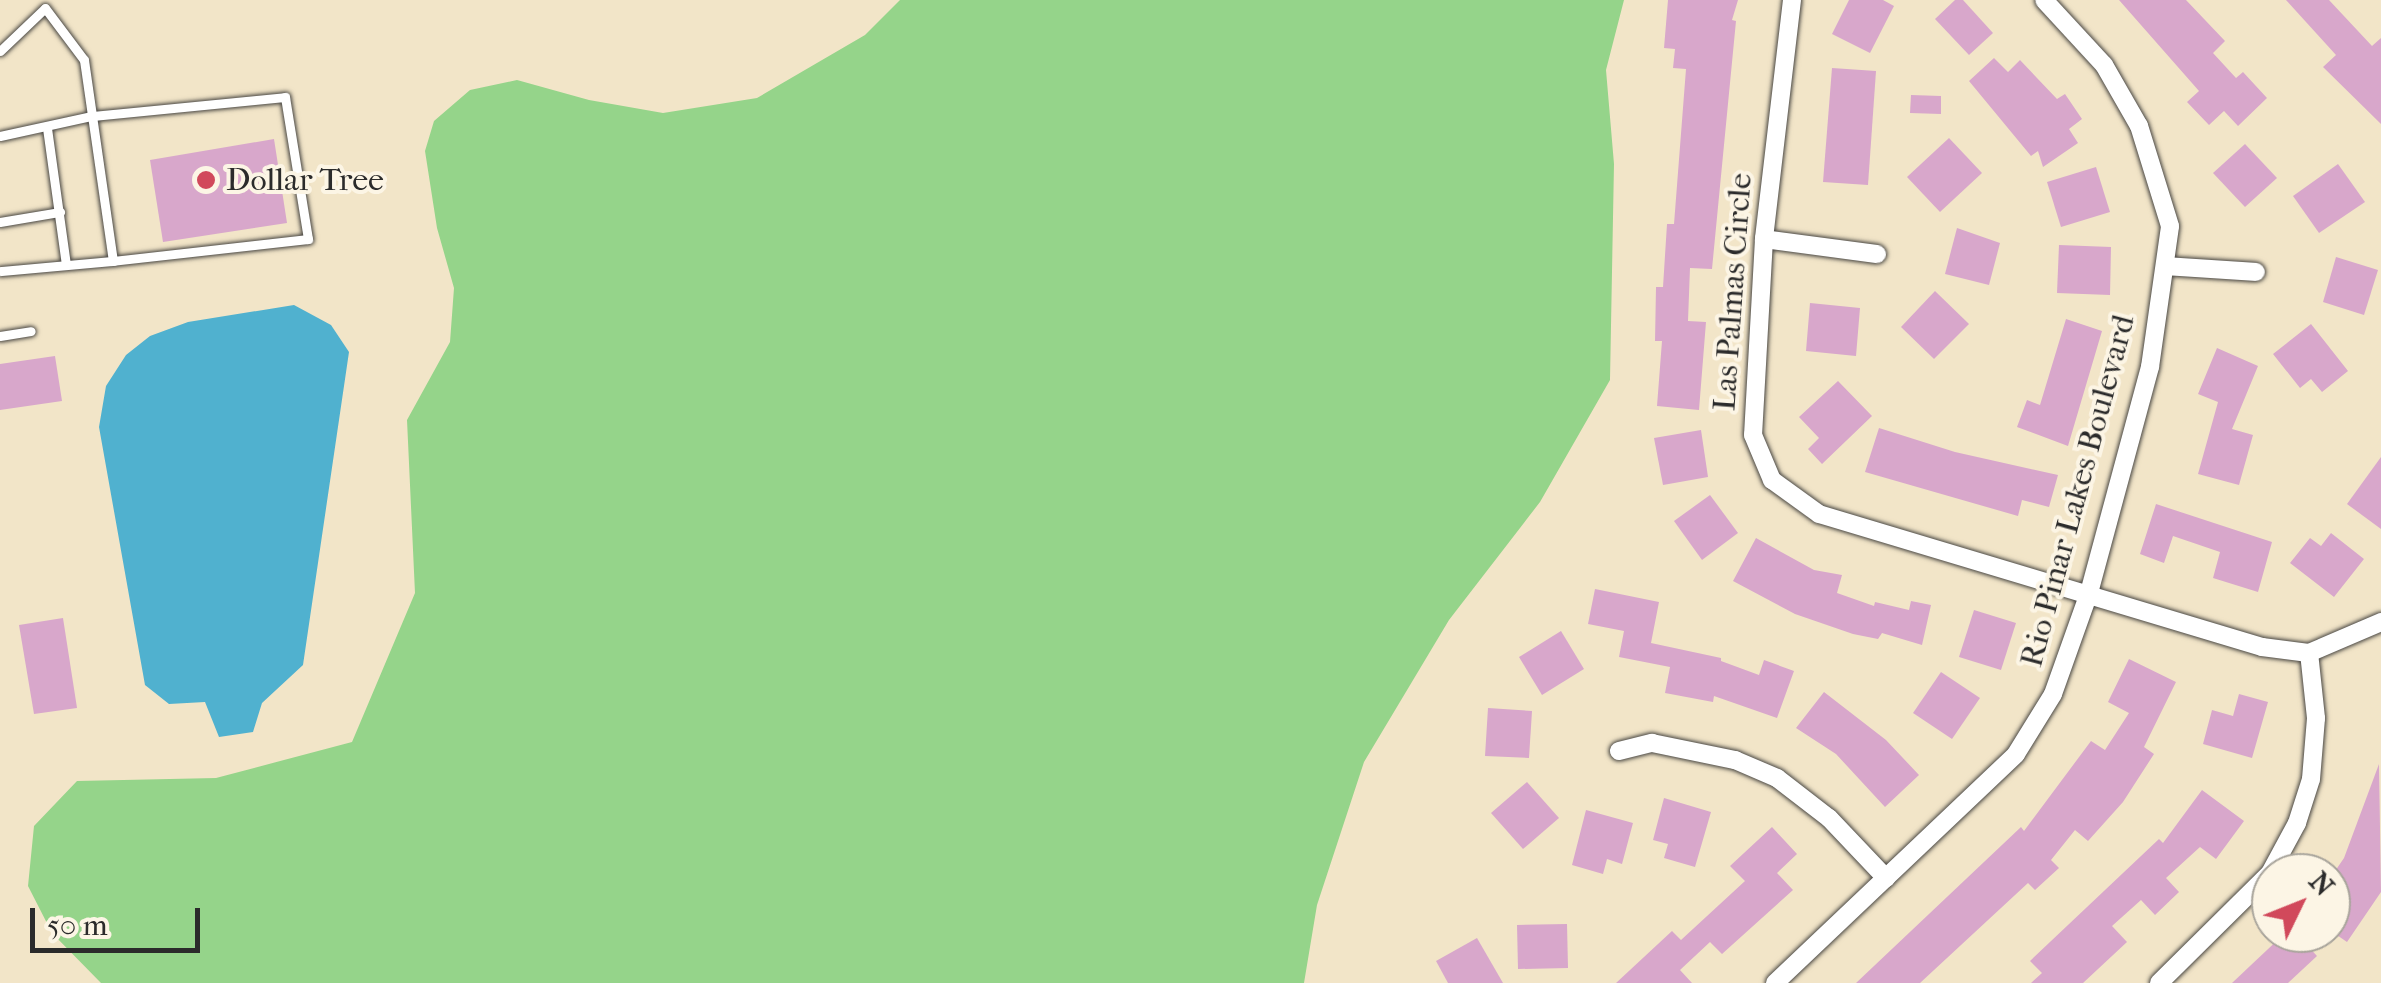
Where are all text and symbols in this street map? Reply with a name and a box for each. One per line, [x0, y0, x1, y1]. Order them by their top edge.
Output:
place label: Dollar Tree [226, 161, 384, 199]
marker: Dollar Tree [195, 169, 217, 191]
street label: Las Palmas Circle [1706, 172, 1760, 412]
street label: Rio Pinar Lakes Boulevard [2012, 311, 2144, 671]
north arrow [2251, 853, 2351, 953]
text: N [2303, 865, 2341, 903]
scale bar [35, 888, 205, 950]
text: 50 m [47, 908, 108, 943]

